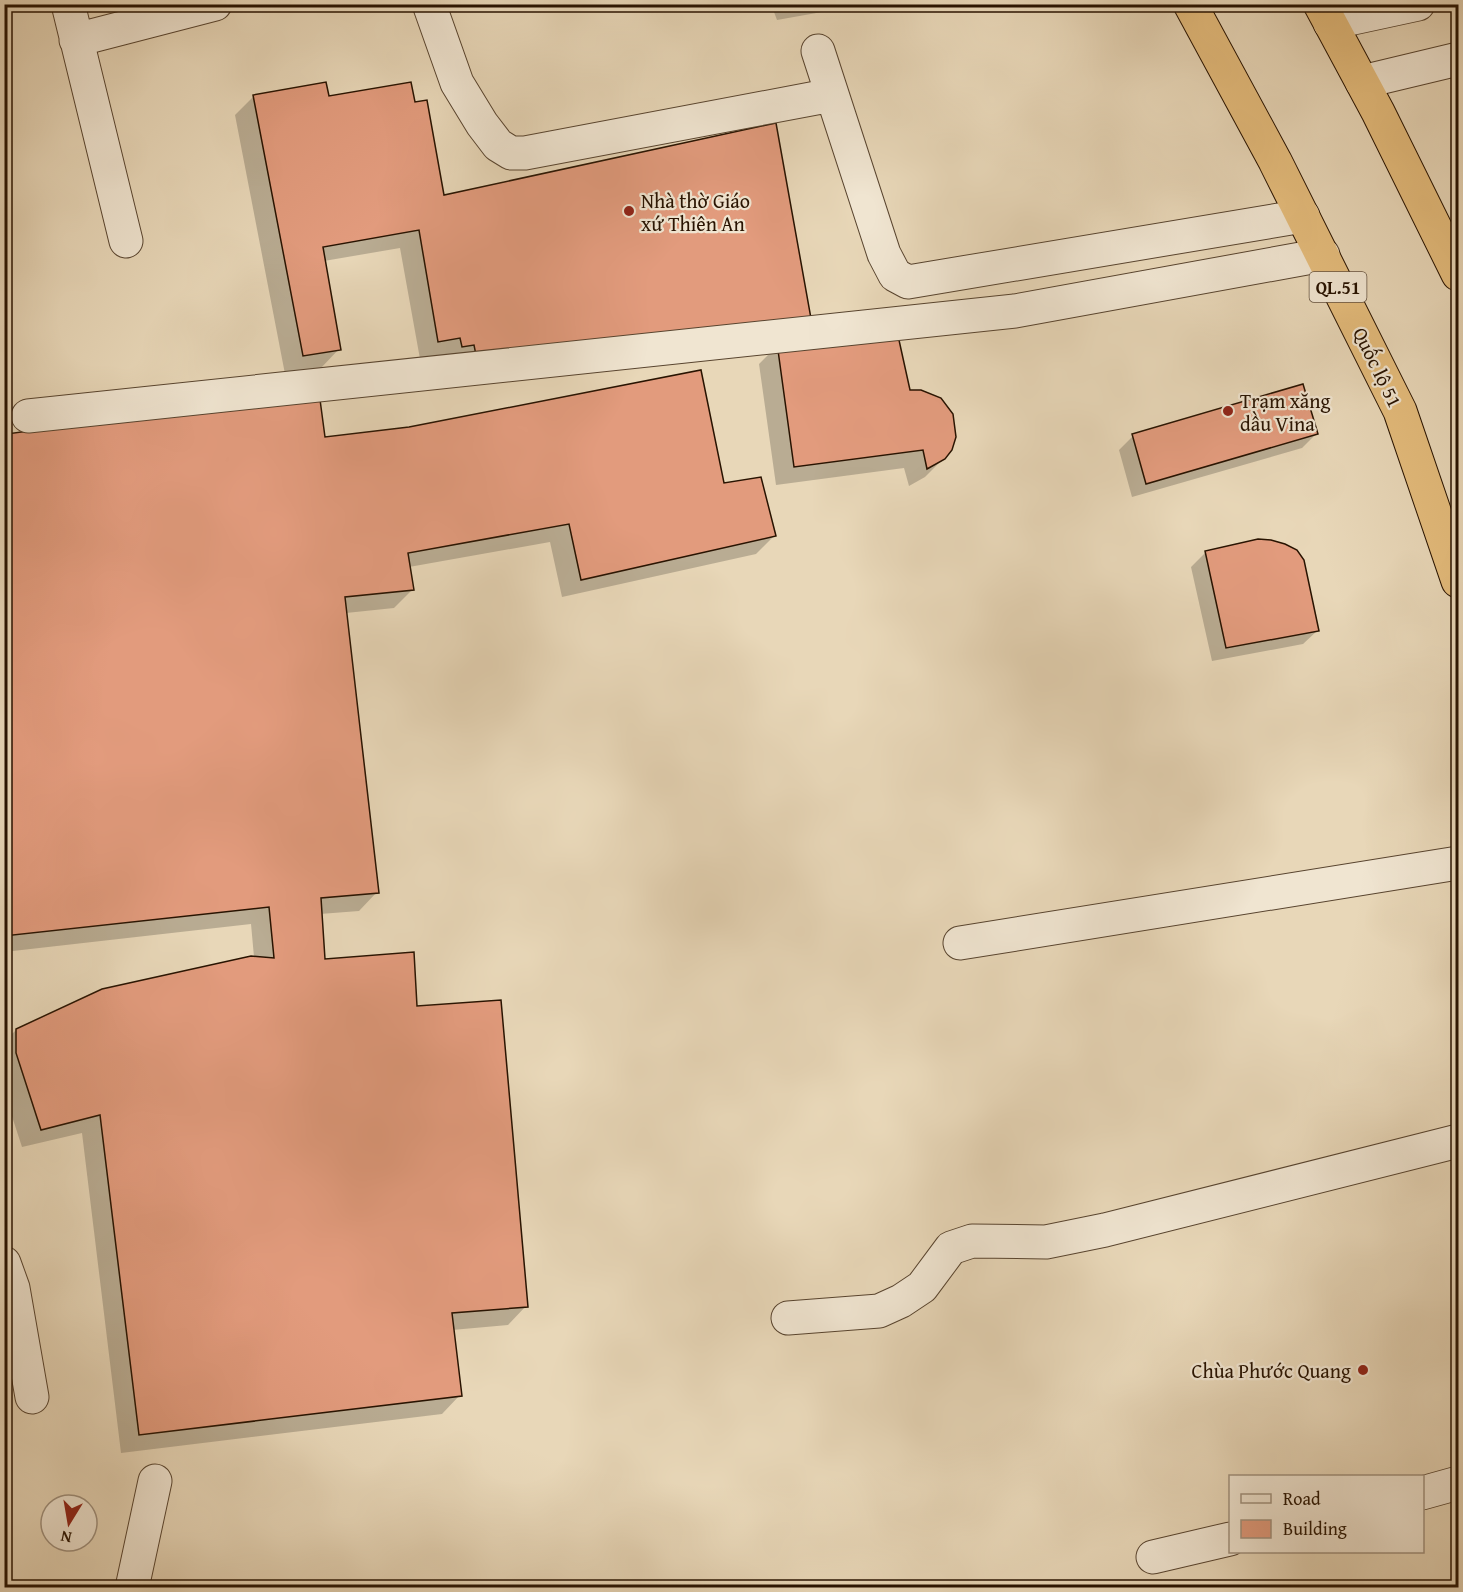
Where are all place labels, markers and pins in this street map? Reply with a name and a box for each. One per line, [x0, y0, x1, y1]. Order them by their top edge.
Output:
place label: Nhà thờ Giáo xứ Thiên An [641, 186, 750, 238]
marker: Nhà thờ Giáo xứ Thiên An [622, 204, 636, 218]
place label: Trạm xăng dầu Vina [1240, 386, 1331, 438]
marker: Trạm xăng dầu Vina [1221, 404, 1235, 418]
place label: Chùa Phước Quang [1192, 1356, 1351, 1385]
marker: Chùa Phước Quang [1356, 1363, 1370, 1377]

